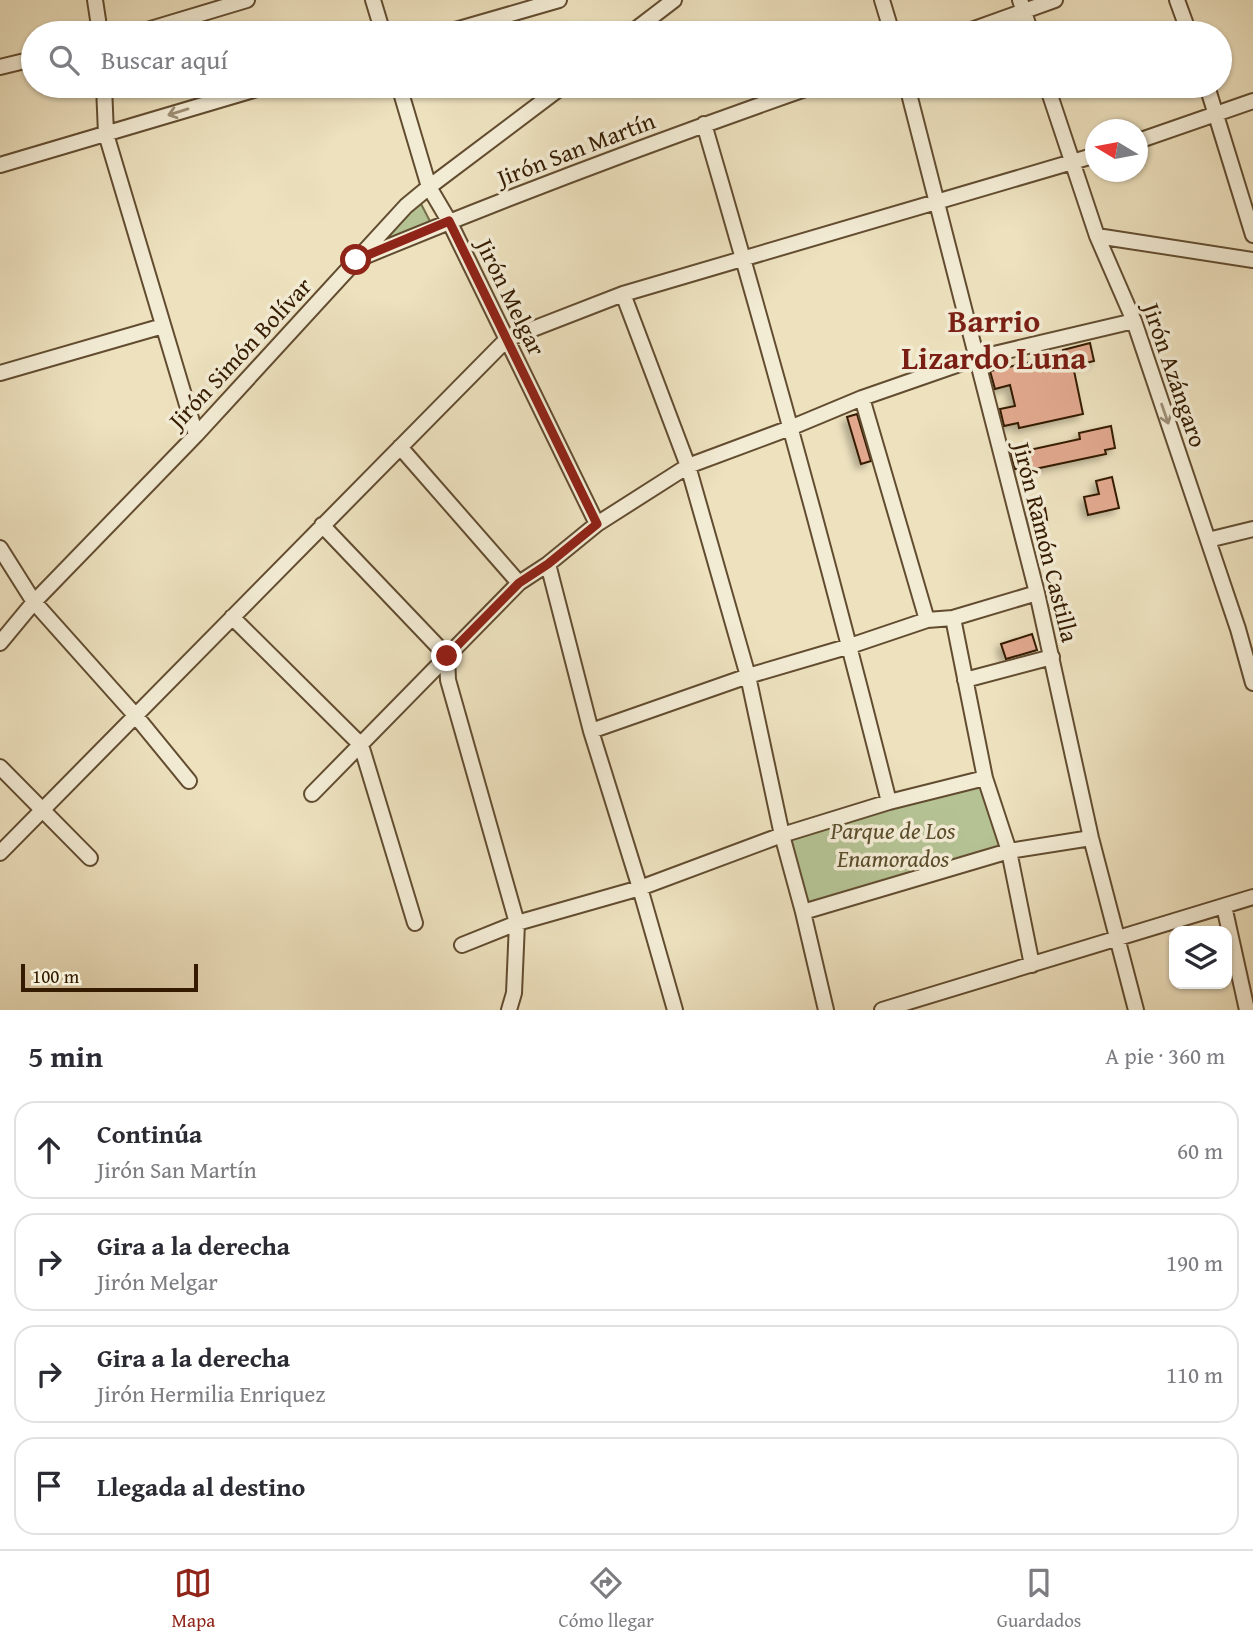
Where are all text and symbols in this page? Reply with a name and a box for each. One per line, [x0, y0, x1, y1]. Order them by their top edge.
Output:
search box [21, 21, 1232, 98]
text: Buscar aquí [101, 40, 228, 79]
icon: search [45, 41, 83, 79]
street label: Jirón San Martín [489, 103, 661, 196]
one-way arrow [167, 107, 189, 120]
north arrow [1085, 119, 1148, 182]
street label: Jirón Melgar [466, 230, 554, 361]
route start [340, 244, 371, 275]
street label: Jirón Simón Bolívar [158, 269, 320, 439]
street label: Jirón Azángaro [1133, 295, 1216, 452]
district label: Barrio Lizardo Luna [901, 297, 1087, 381]
one-way arrow [1160, 403, 1172, 425]
street label: Jirón Ramón Castilla [1004, 435, 1088, 646]
route end [431, 640, 462, 671]
park label: Parque de Los Enamorados [830, 813, 956, 876]
map controls [1169, 926, 1232, 989]
button: layers [1169, 926, 1232, 989]
scale bar [21, 961, 198, 993]
text: 100 m [32, 962, 79, 990]
text: 5 min [28, 1034, 103, 1078]
text: A pie · 360 m [1105, 1039, 1225, 1072]
text: Continúa [97, 1114, 202, 1153]
icon: ahead [30, 1131, 68, 1169]
text: 60 m [1177, 1134, 1223, 1167]
text: Jirón San Martín [97, 1153, 257, 1186]
text: Gira a la derecha [97, 1226, 290, 1265]
icon: right [30, 1243, 68, 1281]
text: 190 m [1166, 1246, 1223, 1279]
text: Jirón Melgar [97, 1265, 218, 1298]
text: Gira a la derecha [97, 1338, 290, 1377]
icon: right [30, 1355, 68, 1393]
text: 110 m [1166, 1358, 1223, 1391]
text: Jirón Hermilia Enriquez [97, 1377, 325, 1410]
icon: arrive [30, 1467, 68, 1505]
text: Llegada al destino [97, 1467, 305, 1506]
tab: Mapa [172, 1564, 215, 1634]
tab: Cómo llegar [558, 1564, 654, 1634]
tab: Guardados [997, 1564, 1081, 1634]

